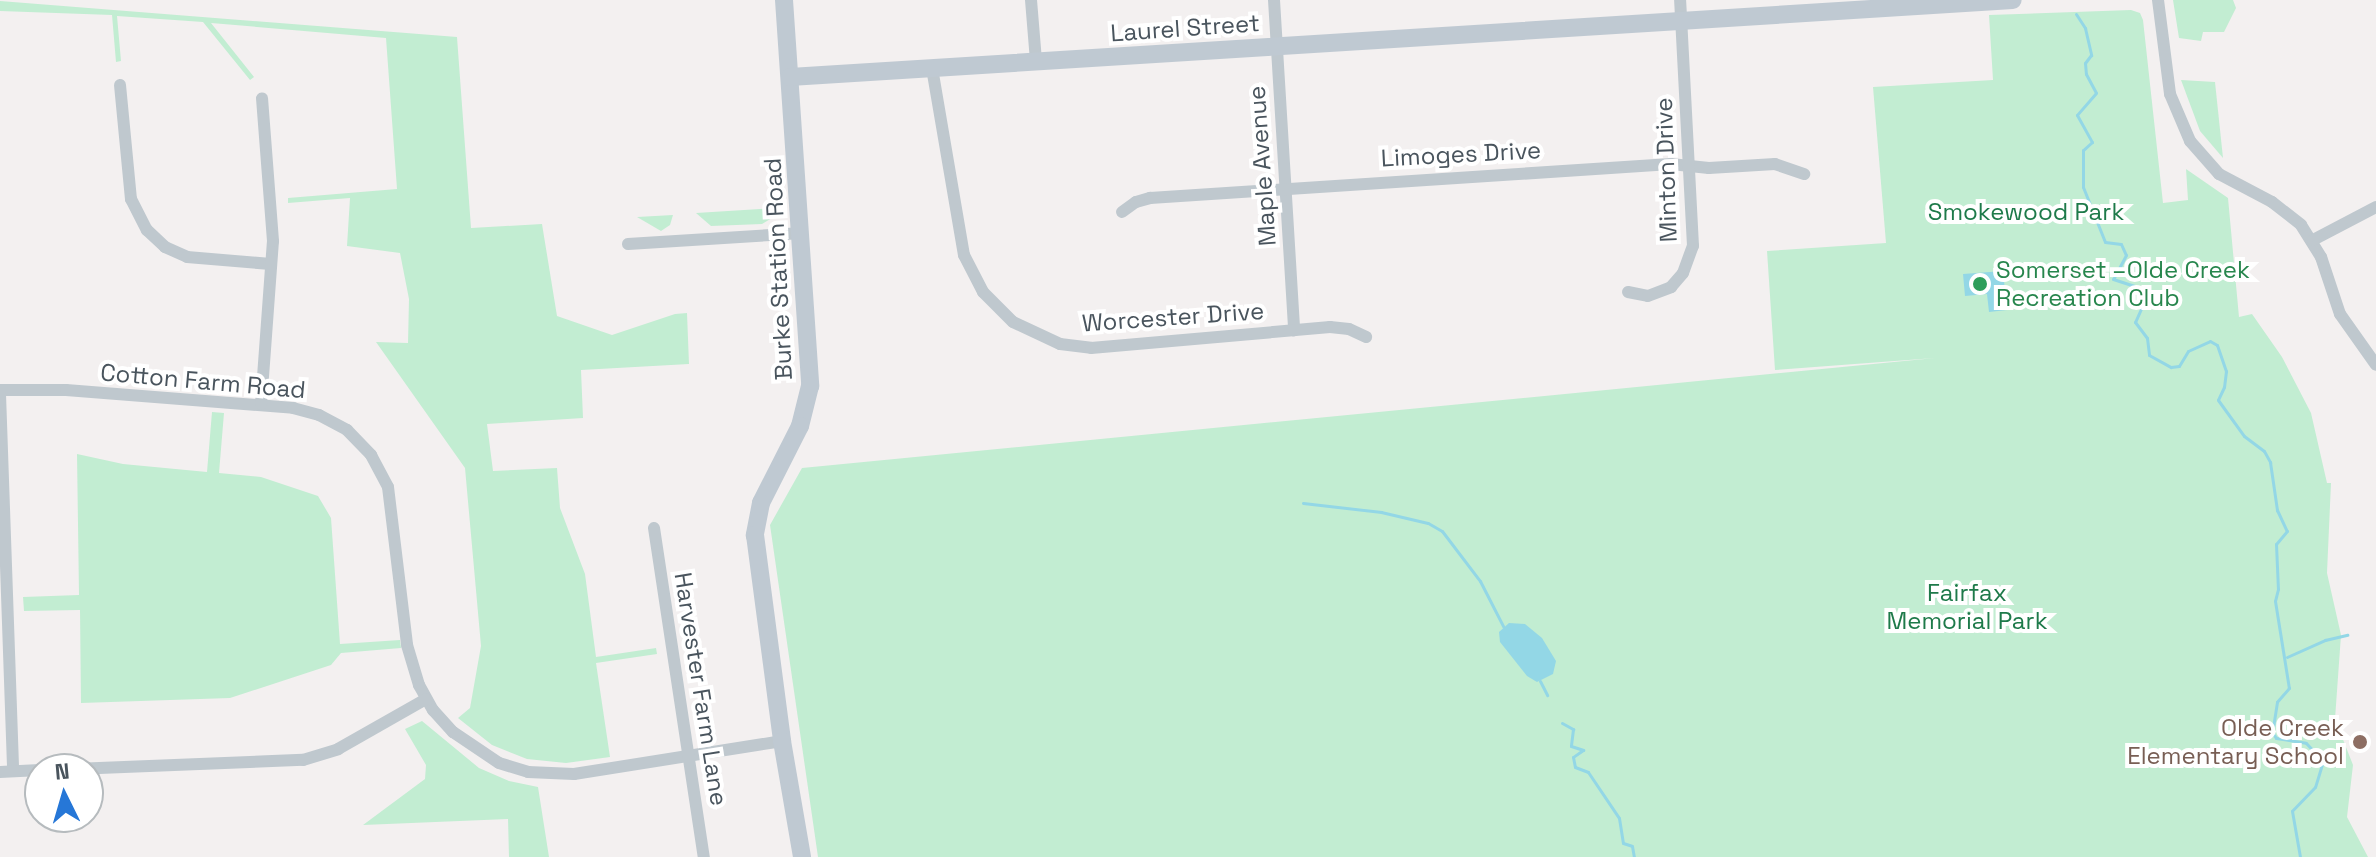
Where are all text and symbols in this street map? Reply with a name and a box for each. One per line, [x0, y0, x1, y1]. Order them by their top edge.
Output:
street label: Laurel Street [1109, 8, 1261, 48]
street label: Maple Avenue [1242, 85, 1282, 247]
street label: Minton Drive [1649, 97, 1683, 243]
street label: Limoges Drive [1380, 135, 1542, 173]
street label: Burke Station Road [758, 157, 798, 381]
park label: Smokewood Park [1928, 198, 2124, 226]
place label: Somerset –Olde Creek Recreation Club [1996, 256, 2250, 312]
marker: Somerset –Olde Creek Recreation Club [1971, 275, 1989, 293]
street label: Worcester Drive [1081, 296, 1265, 338]
street label: Cotton Farm Road [99, 358, 307, 404]
street label: Harvester Farm Lane [668, 570, 734, 808]
park label: Fairfax Memorial Park [1886, 579, 2048, 635]
place label: Olde Creek Elementary School [2127, 714, 2344, 770]
marker: Olde Creek Elementary School [2351, 733, 2369, 751]
north arrow [24, 753, 104, 833]
text: N [54, 756, 71, 786]

